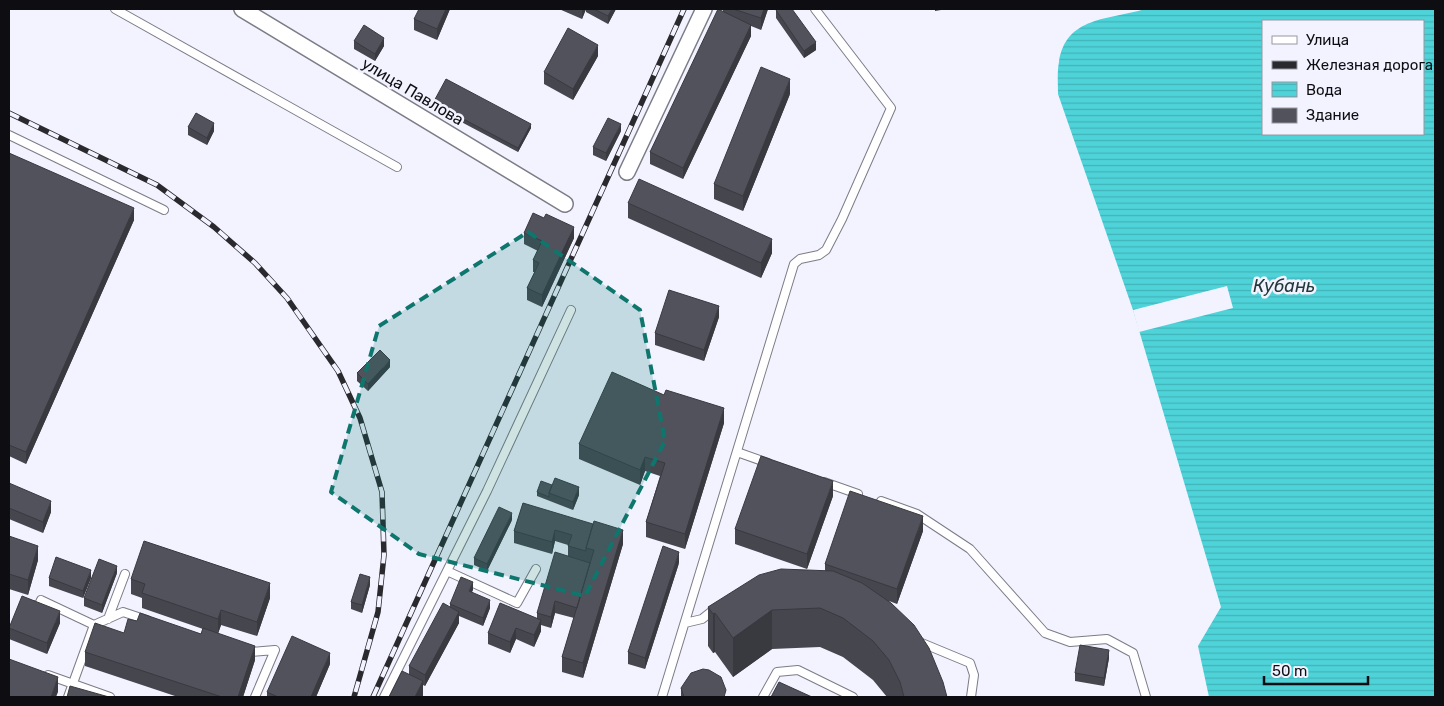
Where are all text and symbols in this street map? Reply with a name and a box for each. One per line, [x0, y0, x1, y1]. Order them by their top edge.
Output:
legend [1262, 20, 1424, 135]
text: Улица [1306, 31, 1349, 49]
street label: улица Павлова [358, 54, 467, 129]
text: Железная дорога [1306, 56, 1433, 74]
text: Вода [1306, 81, 1342, 99]
text: Здание [1306, 106, 1359, 124]
water label: Кубань [1253, 275, 1315, 297]
scale bar [1264, 654, 1368, 686]
text: 50 m [1272, 662, 1307, 680]

